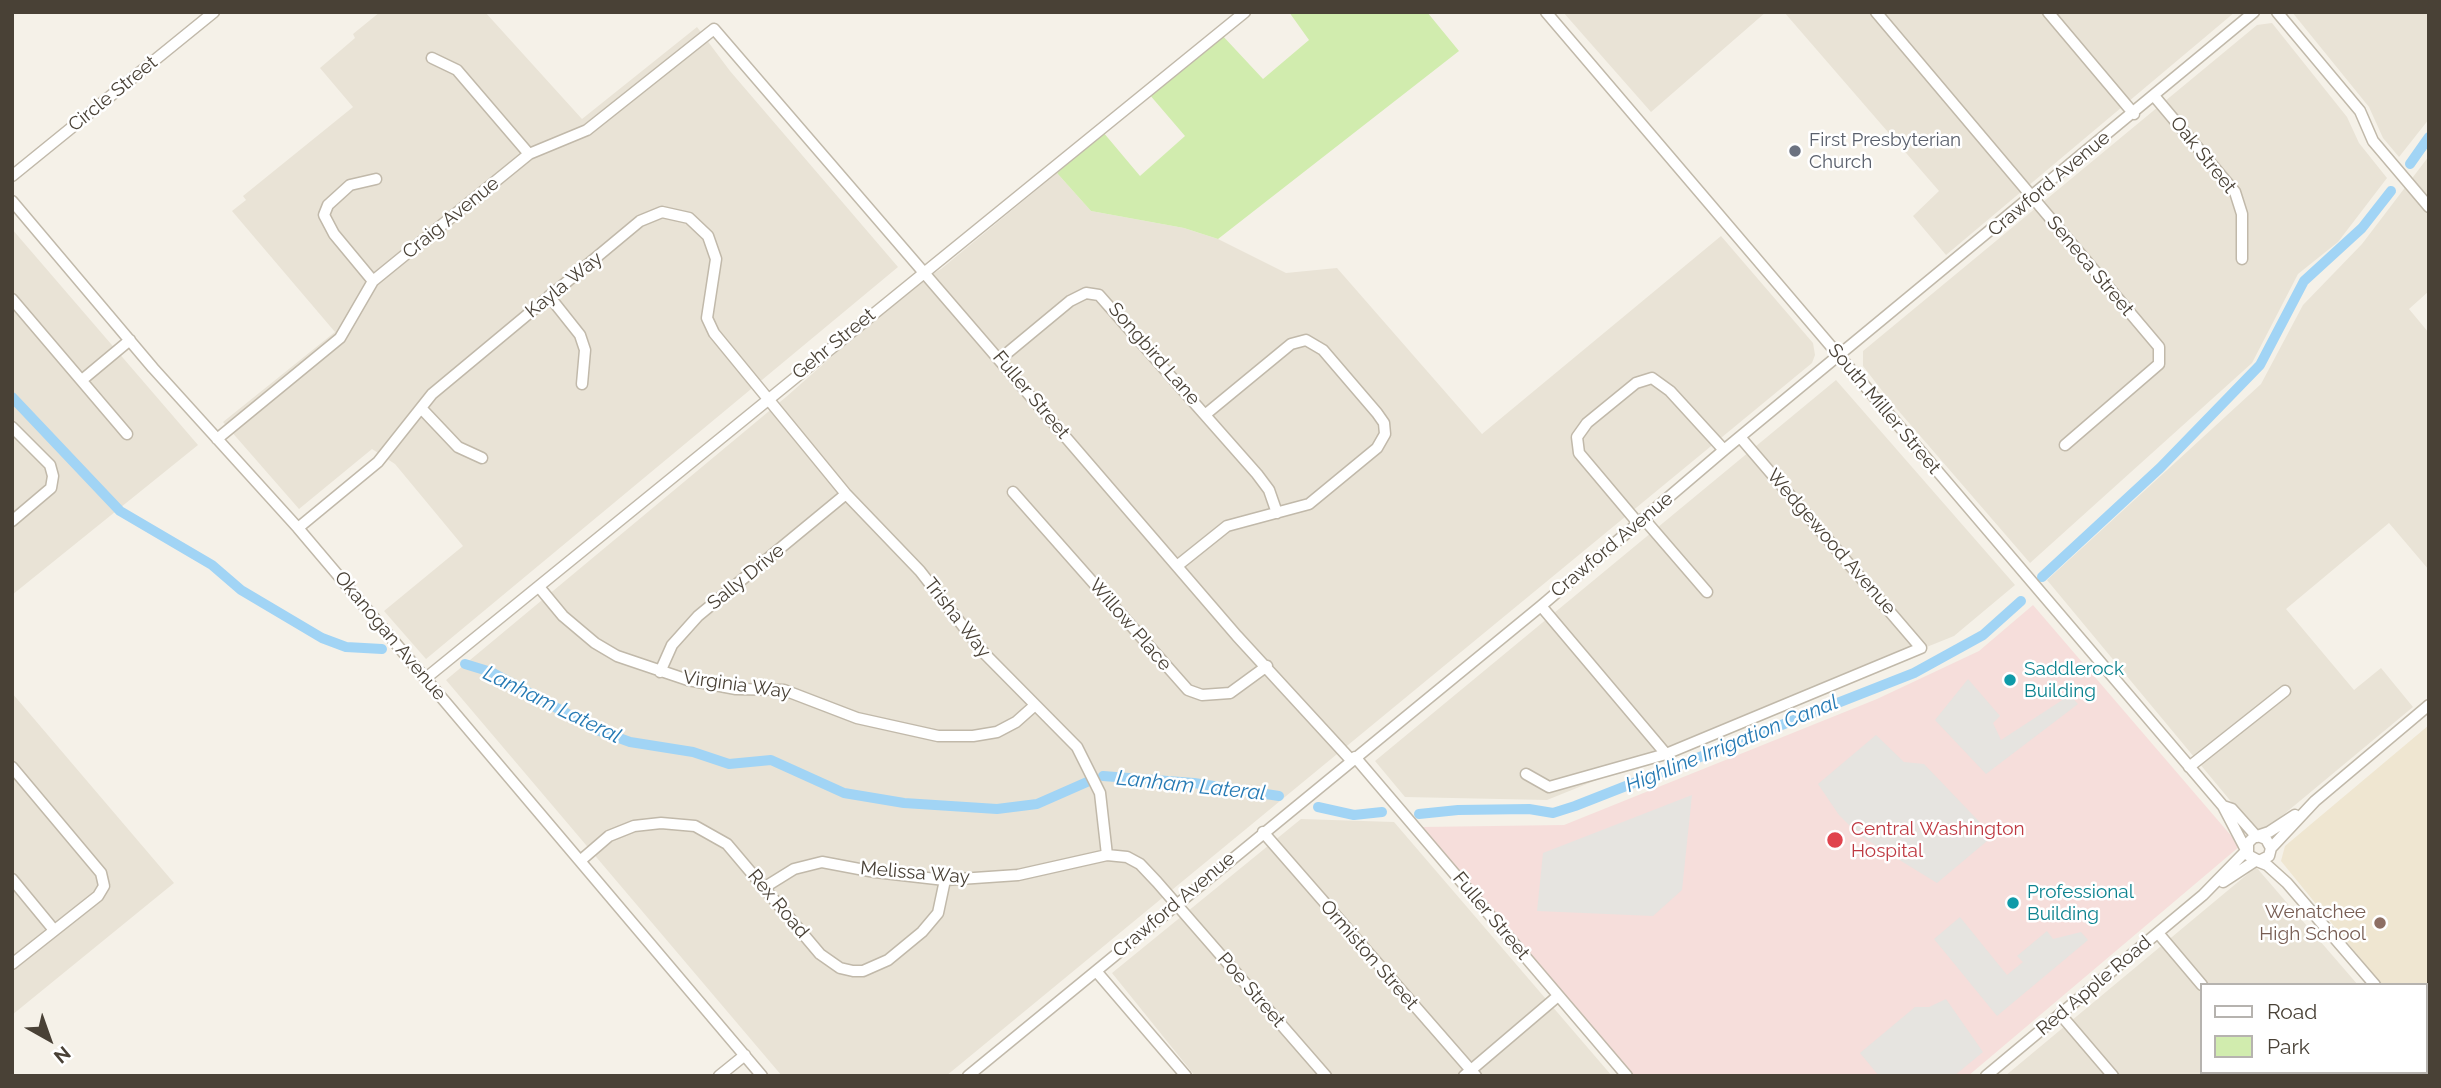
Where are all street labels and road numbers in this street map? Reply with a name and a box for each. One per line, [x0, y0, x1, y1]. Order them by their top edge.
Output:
street label: Circle Street [64, 51, 162, 137]
street label: Oak Street [2165, 112, 2241, 198]
street label: Crawford Avenue [1983, 126, 2115, 242]
street label: Craig Avenue [398, 172, 504, 264]
street label: Seneca Street [2042, 211, 2138, 321]
street label: Kayla Way [521, 247, 607, 323]
street label: Songbird Lane [1103, 298, 1205, 410]
street label: Gehr Street [788, 304, 880, 384]
street label: South Miller Street [1823, 339, 1945, 479]
street label: Fuller Street [988, 346, 1074, 444]
street label: Wedgewood Avenue [1762, 465, 1900, 619]
street label: Crawford Avenue [1546, 487, 1678, 603]
street label: Sally Drive [703, 539, 789, 615]
street label: Okanogan Avenue [329, 567, 451, 705]
street label: Trisha Way [919, 573, 995, 663]
street label: Willow Place [1084, 574, 1176, 676]
street label: Virginia Way [681, 666, 793, 704]
street label: Crawford Avenue [1108, 847, 1240, 963]
street label: Melissa Way [859, 857, 971, 889]
street label: Rex Road [743, 865, 813, 943]
street label: Fuller Street [1448, 867, 1534, 965]
street label: Ormiston Street [1315, 896, 1423, 1014]
street label: Red Apple Road [2032, 931, 2156, 1041]
street label: Poe Street [1212, 948, 1290, 1032]

